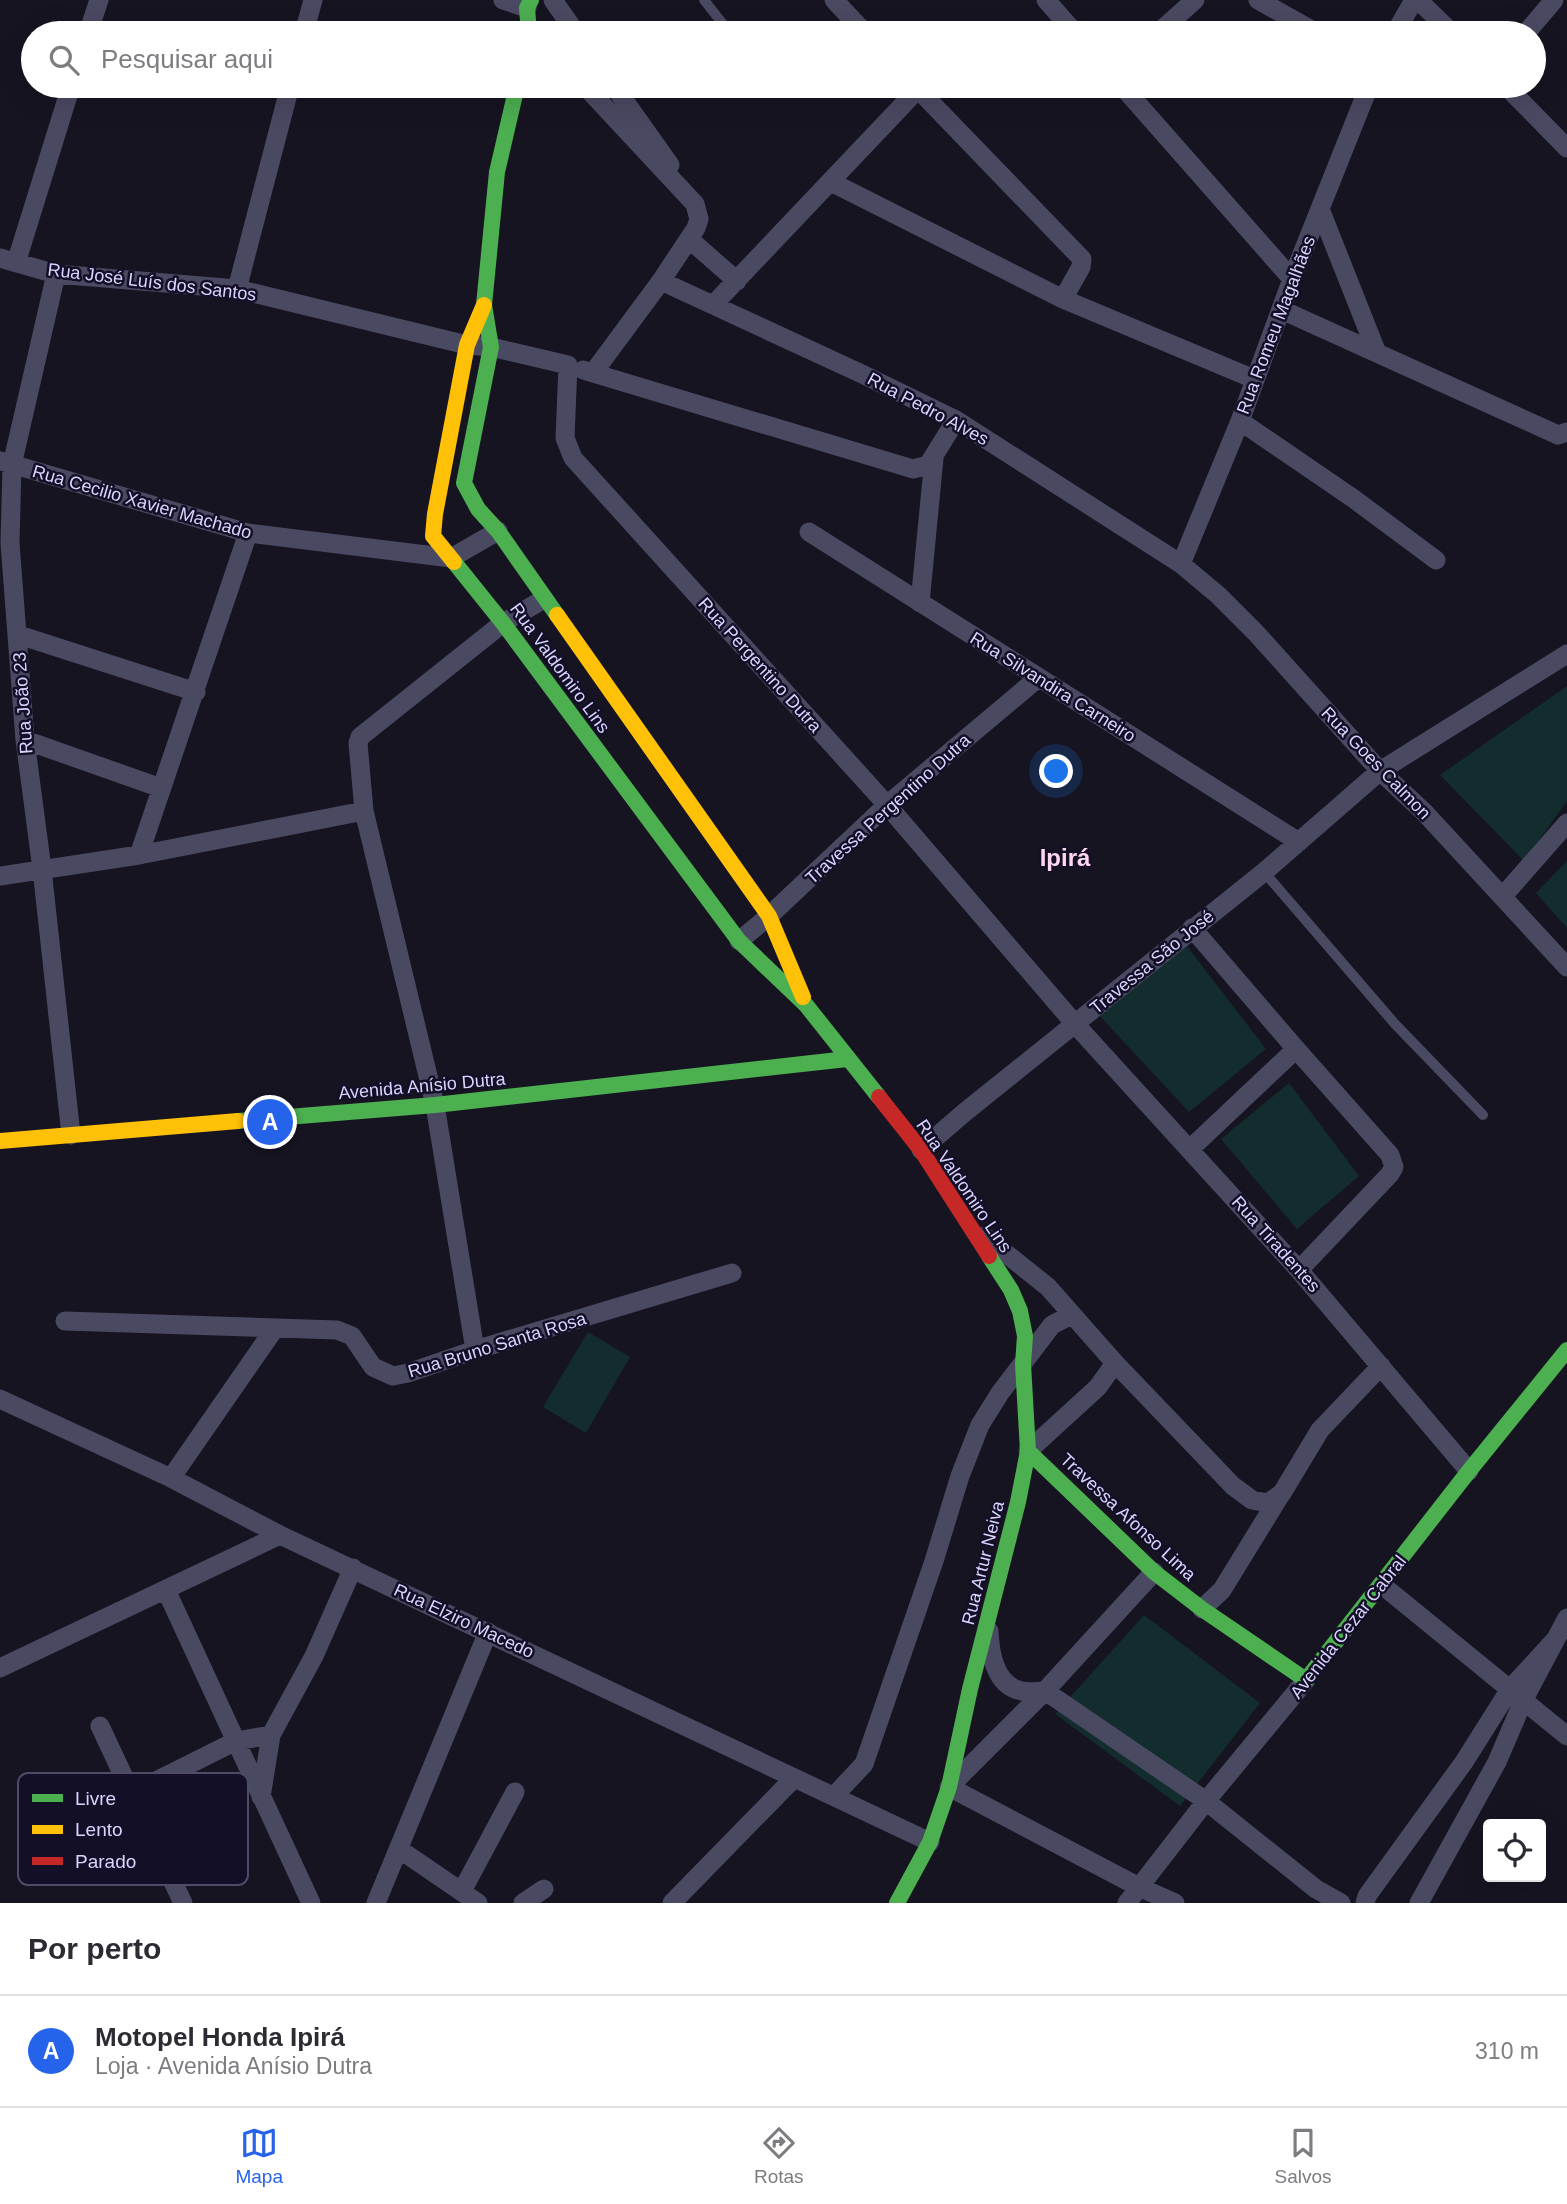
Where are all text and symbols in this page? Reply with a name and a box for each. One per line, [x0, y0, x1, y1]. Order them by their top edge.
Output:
search box [21, 21, 1546, 98]
icon: search [45, 41, 83, 79]
text: Pesquisar aqui [101, 44, 273, 74]
street label: Rua Romeu Magalhães [1233, 233, 1319, 417]
street label: Rua José Luís dos Santos [46, 259, 258, 305]
street label: Rua Pedro Alves [864, 369, 992, 449]
street label: Rua Cecilio Xavier Machado [30, 461, 254, 543]
street label: Rua Pergentino Dutra [694, 594, 826, 737]
street label: Rua Valdomiro Lins [506, 599, 614, 737]
street label: Rua Silvandira Carneiro [967, 628, 1139, 746]
street label: Rua João 23 [9, 651, 37, 755]
street label: Rua Goes Calmon [1317, 703, 1435, 823]
street label: Travessa Pergentino Dutra [802, 729, 975, 888]
your location [1039, 754, 1073, 788]
district label: Ipirá [1040, 844, 1091, 871]
street label: Travessa São José [1086, 906, 1218, 1018]
street label: Avenida Anísio Dutra [338, 1069, 507, 1103]
pin: A [247, 1096, 293, 1148]
street label: Rua Valdomiro Lins [912, 1116, 1016, 1256]
street label: Rua Tiradentes [1228, 1192, 1324, 1296]
street label: Rua Bruno Santa Rosa [406, 1308, 589, 1382]
street label: Travessa Afonso Lima [1056, 1449, 1200, 1585]
street label: Rua Artur Neiva [958, 1498, 1008, 1627]
street label: Avenida Cezar Cabral [1286, 1552, 1410, 1702]
street label: Rua Elziro Macedo [391, 1580, 537, 1662]
legend [18, 1773, 248, 1885]
text: Livre [75, 1788, 116, 1809]
text: Lento [75, 1819, 123, 1840]
map controls [1483, 1819, 1546, 1882]
button: locate [1483, 1819, 1546, 1882]
text: Parado [75, 1851, 136, 1872]
text: Por perto [28, 1932, 161, 1965]
text: Motopel Honda Ipirá [95, 2022, 345, 2052]
text: A [43, 2038, 59, 2064]
text: 310 m [1475, 2038, 1539, 2064]
text: Loja · Avenida Anísio Dutra [95, 2053, 372, 2079]
tab: Mapa [235, 2124, 283, 2188]
tab: Rotas [754, 2124, 804, 2188]
tab: Salvos [1274, 2124, 1332, 2188]

